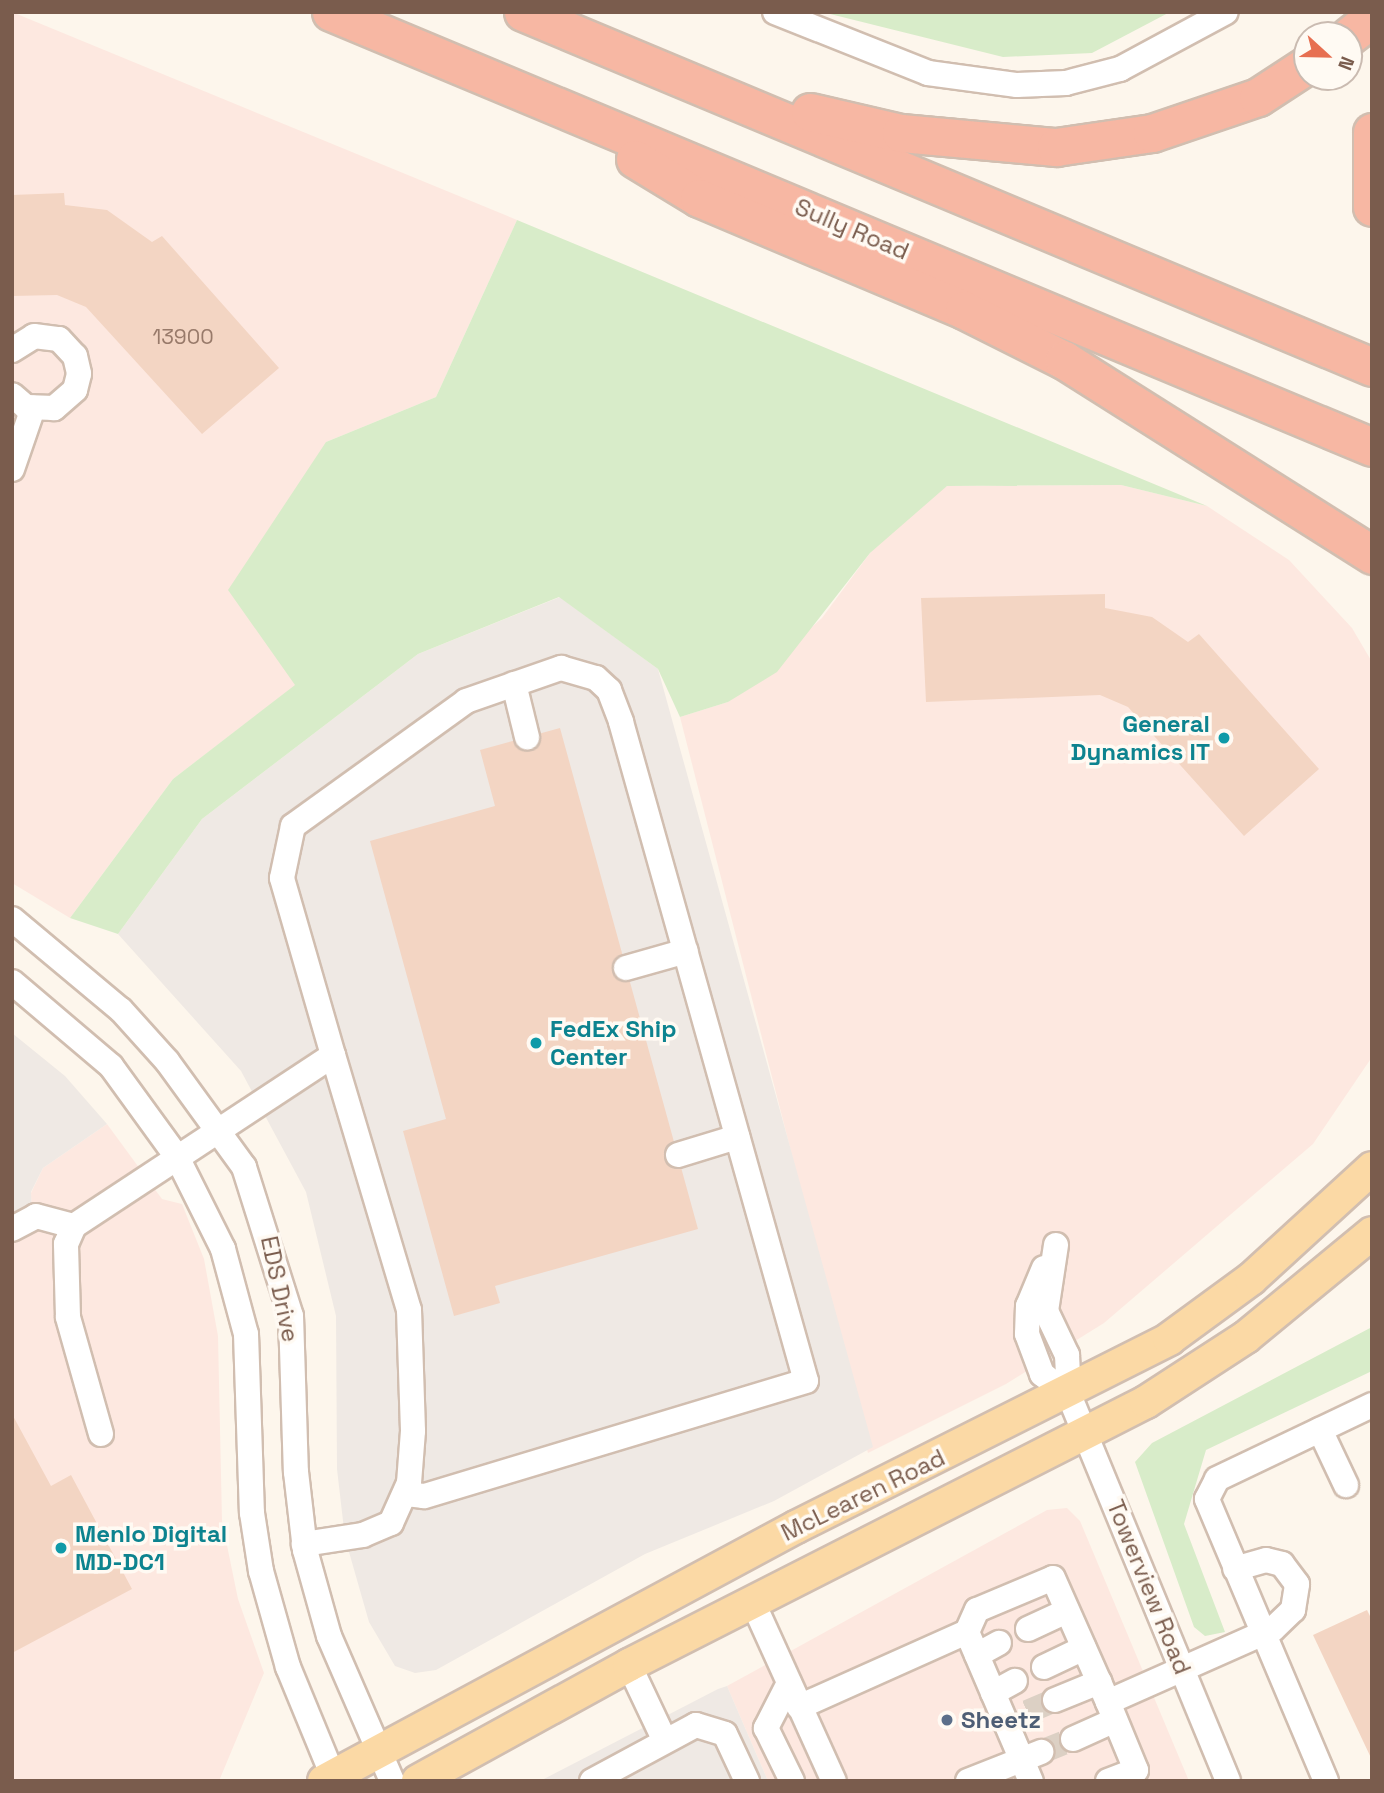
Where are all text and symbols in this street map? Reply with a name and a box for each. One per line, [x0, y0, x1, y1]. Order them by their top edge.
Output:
north arrow [1293, 21, 1363, 91]
text: N [1332, 53, 1360, 74]
street label: Sully Road [791, 192, 913, 266]
house number: 13900 [152, 324, 214, 350]
place label: General Dynamics IT [1071, 710, 1210, 766]
marker: General Dynamics IT [1216, 730, 1232, 746]
place label: FedEx Ship Center [550, 1015, 677, 1071]
marker: FedEx Ship Center [528, 1035, 544, 1051]
street label: EDS Drive [255, 1233, 305, 1345]
street label: McLearen Road [776, 1443, 950, 1547]
street label: Towerview Road [1101, 1496, 1197, 1678]
place label: Menlo Digital MD-DC1 [75, 1520, 227, 1576]
marker: Menlo Digital MD-DC1 [53, 1540, 69, 1556]
place label: Sheetz [961, 1706, 1041, 1734]
marker: Sheetz [939, 1712, 955, 1728]

